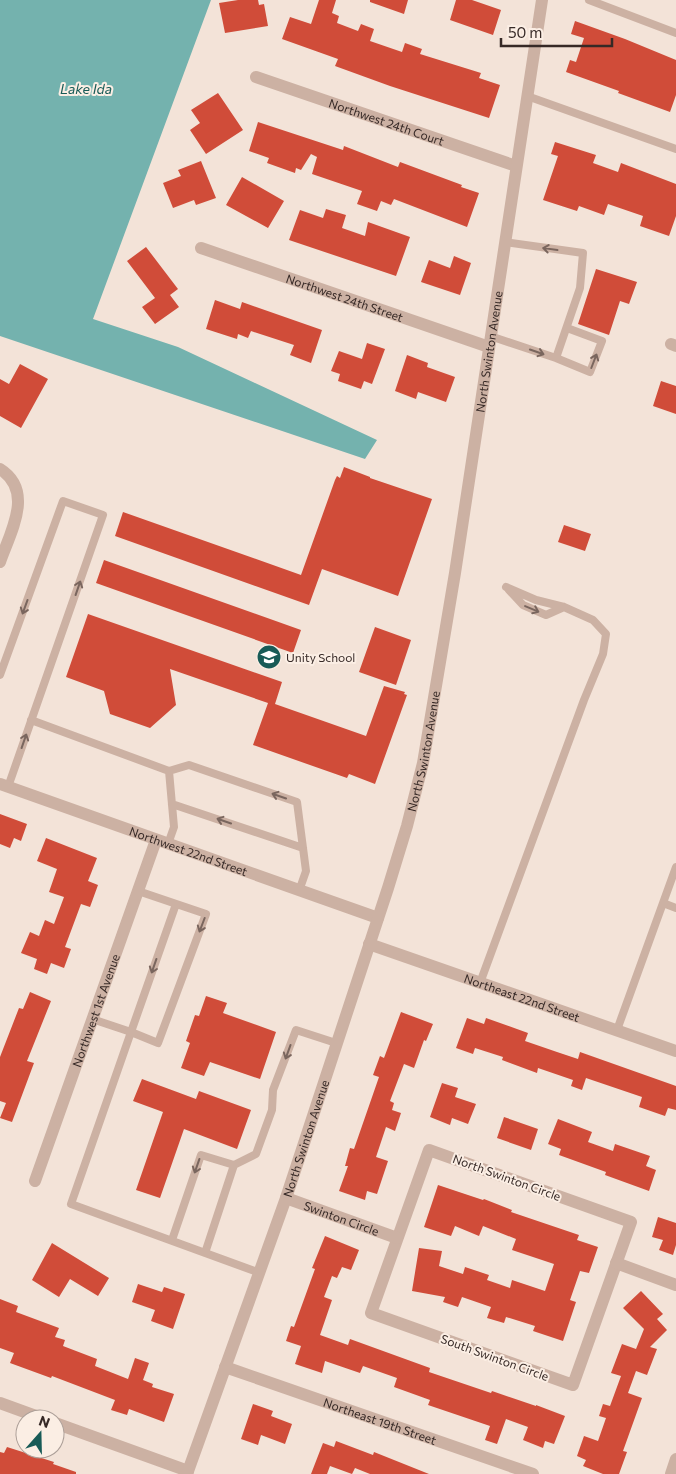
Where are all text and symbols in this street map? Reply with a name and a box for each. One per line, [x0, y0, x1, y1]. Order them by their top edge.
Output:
scale bar [501, 15, 612, 47]
text: 50 m [508, 23, 542, 41]
water label: Lake Ida [60, 80, 112, 97]
street label: Northwest 24th Court [327, 96, 446, 148]
one-way arrow [542, 243, 558, 253]
street label: Northwest 24th Street [284, 271, 405, 324]
street label: North Swinton Avenue [472, 290, 505, 413]
one-way arrow [528, 348, 544, 357]
one-way arrow [590, 354, 600, 369]
one-way arrow [74, 580, 83, 596]
one-way arrow [20, 599, 29, 615]
one-way arrow [524, 605, 539, 615]
school or university icon: Unity School [256, 644, 282, 670]
place label: Unity School [286, 650, 355, 664]
street label: North Swinton Avenue [404, 690, 442, 813]
one-way arrow [20, 734, 29, 749]
one-way arrow [271, 791, 287, 800]
one-way arrow [216, 816, 232, 826]
street label: Northwest 22nd Street [127, 823, 250, 878]
one-way arrow [197, 917, 206, 932]
street label: Northwest 1st Avenue [69, 952, 122, 1069]
one-way arrow [149, 958, 158, 973]
street label: Northeast 22nd Street [462, 971, 582, 1024]
one-way arrow [283, 1044, 292, 1059]
street label: North Swinton Avenue [280, 1078, 331, 1199]
street label: North Swinton Circle [451, 1151, 563, 1203]
one-way arrow [192, 1158, 201, 1173]
street label: Swinton Circle [302, 1198, 381, 1238]
street label: South Swinton Circle [439, 1331, 551, 1383]
street label: Northeast 19th Street [322, 1395, 438, 1447]
north arrow [15, 1409, 65, 1459]
text: N [37, 1412, 52, 1431]

